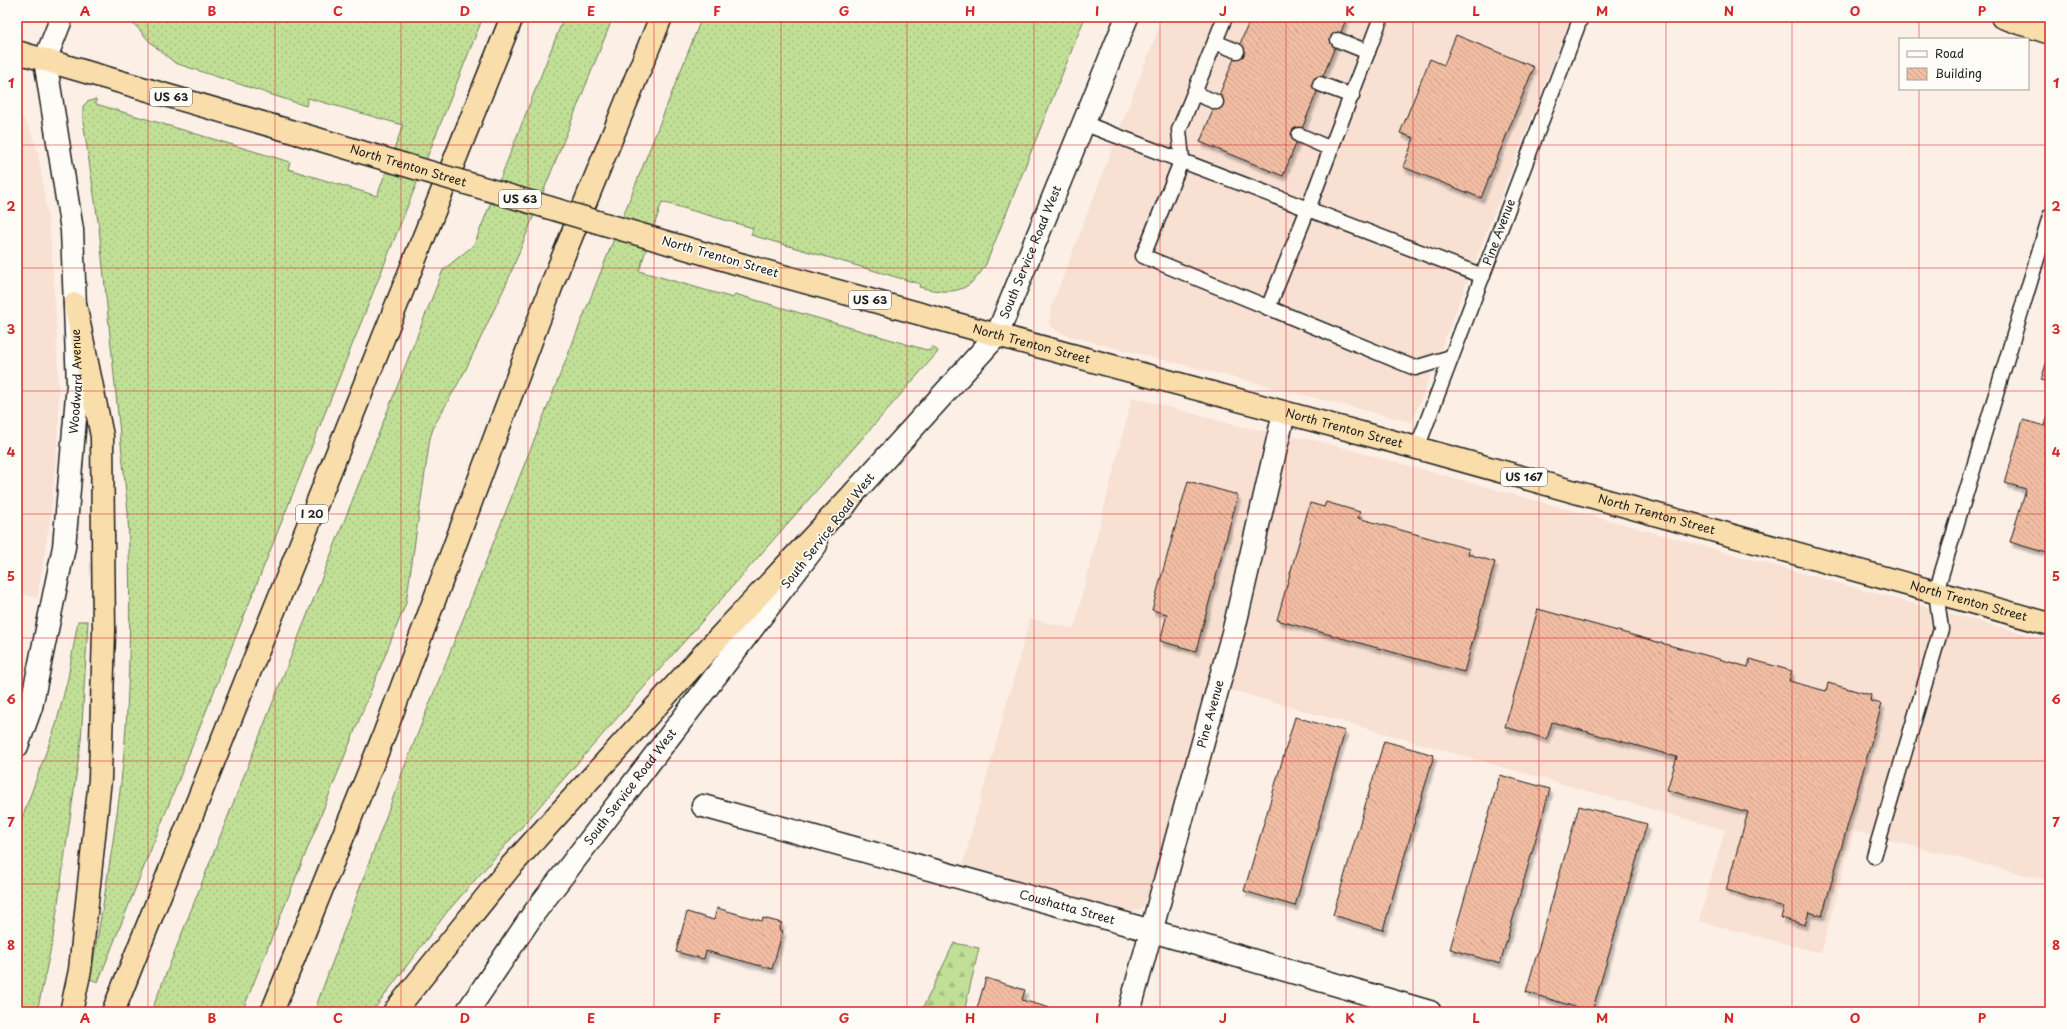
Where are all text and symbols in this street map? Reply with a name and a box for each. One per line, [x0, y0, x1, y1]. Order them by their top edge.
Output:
text: A [80, 1, 90, 20]
text: B [208, 1, 217, 20]
text: C [333, 1, 343, 20]
text: D [460, 1, 470, 20]
text: E [587, 1, 595, 20]
text: F [713, 1, 721, 20]
text: G [839, 1, 849, 20]
text: H [965, 1, 975, 20]
text: I [1095, 1, 1099, 20]
text: J [1219, 1, 1227, 20]
text: K [1345, 1, 1355, 20]
text: L [1472, 1, 1480, 20]
text: M [1596, 1, 1608, 20]
text: N [1724, 1, 1734, 20]
text: O [1850, 1, 1860, 20]
text: P [1978, 1, 1987, 20]
legend [1899, 38, 2029, 90]
text: Road [1935, 44, 1964, 62]
text: Building [1935, 64, 1982, 82]
text: 1 [8, 73, 14, 92]
text: 1 [2053, 73, 2059, 92]
road number: US 63 [150, 88, 192, 106]
street label: North Trenton Street [348, 139, 469, 191]
street label: South Service Road West [995, 182, 1065, 321]
road number: US 63 [499, 190, 541, 208]
street label: Pine Avenue [1477, 195, 1519, 268]
text: 2 [6, 196, 16, 215]
text: 2 [2051, 196, 2061, 215]
street label: North Trenton Street [660, 231, 781, 281]
road number: US 63 [849, 291, 891, 309]
text: 3 [7, 319, 16, 338]
street label: North Trenton Street [971, 319, 1092, 368]
text: 3 [2052, 319, 2061, 338]
street label: Woodward Avenue [64, 328, 86, 435]
street label: North Trenton Street [1284, 403, 1405, 452]
text: 4 [7, 442, 16, 461]
text: 4 [2052, 442, 2061, 461]
road number: US 167 [1501, 468, 1547, 486]
street label: South Service Road West [776, 469, 878, 592]
street label: North Trenton Street [1596, 489, 1718, 539]
road number: I 20 [296, 505, 328, 523]
text: 5 [7, 566, 15, 585]
text: 5 [2052, 566, 2060, 585]
street label: North Trenton Street [1908, 576, 2030, 625]
street label: Pine Avenue [1192, 677, 1228, 750]
text: 6 [6, 689, 16, 708]
text: 6 [2051, 689, 2061, 708]
street label: South Service Road West [579, 724, 680, 849]
text: 7 [7, 812, 15, 831]
text: 7 [2052, 812, 2060, 831]
street label: Coushatta Street [1017, 885, 1117, 928]
text: 8 [7, 935, 15, 954]
text: 8 [2052, 935, 2060, 954]
text: A [80, 1008, 90, 1027]
text: B [208, 1008, 217, 1027]
text: C [333, 1008, 343, 1027]
text: D [460, 1008, 470, 1027]
text: E [587, 1008, 595, 1027]
text: F [713, 1008, 721, 1027]
text: G [839, 1008, 849, 1027]
text: H [965, 1008, 975, 1027]
text: I [1095, 1008, 1099, 1027]
text: J [1219, 1008, 1227, 1027]
text: K [1345, 1008, 1355, 1027]
text: L [1472, 1008, 1480, 1027]
text: M [1596, 1008, 1608, 1027]
text: N [1724, 1008, 1734, 1027]
text: O [1850, 1008, 1860, 1027]
text: P [1978, 1008, 1987, 1027]

